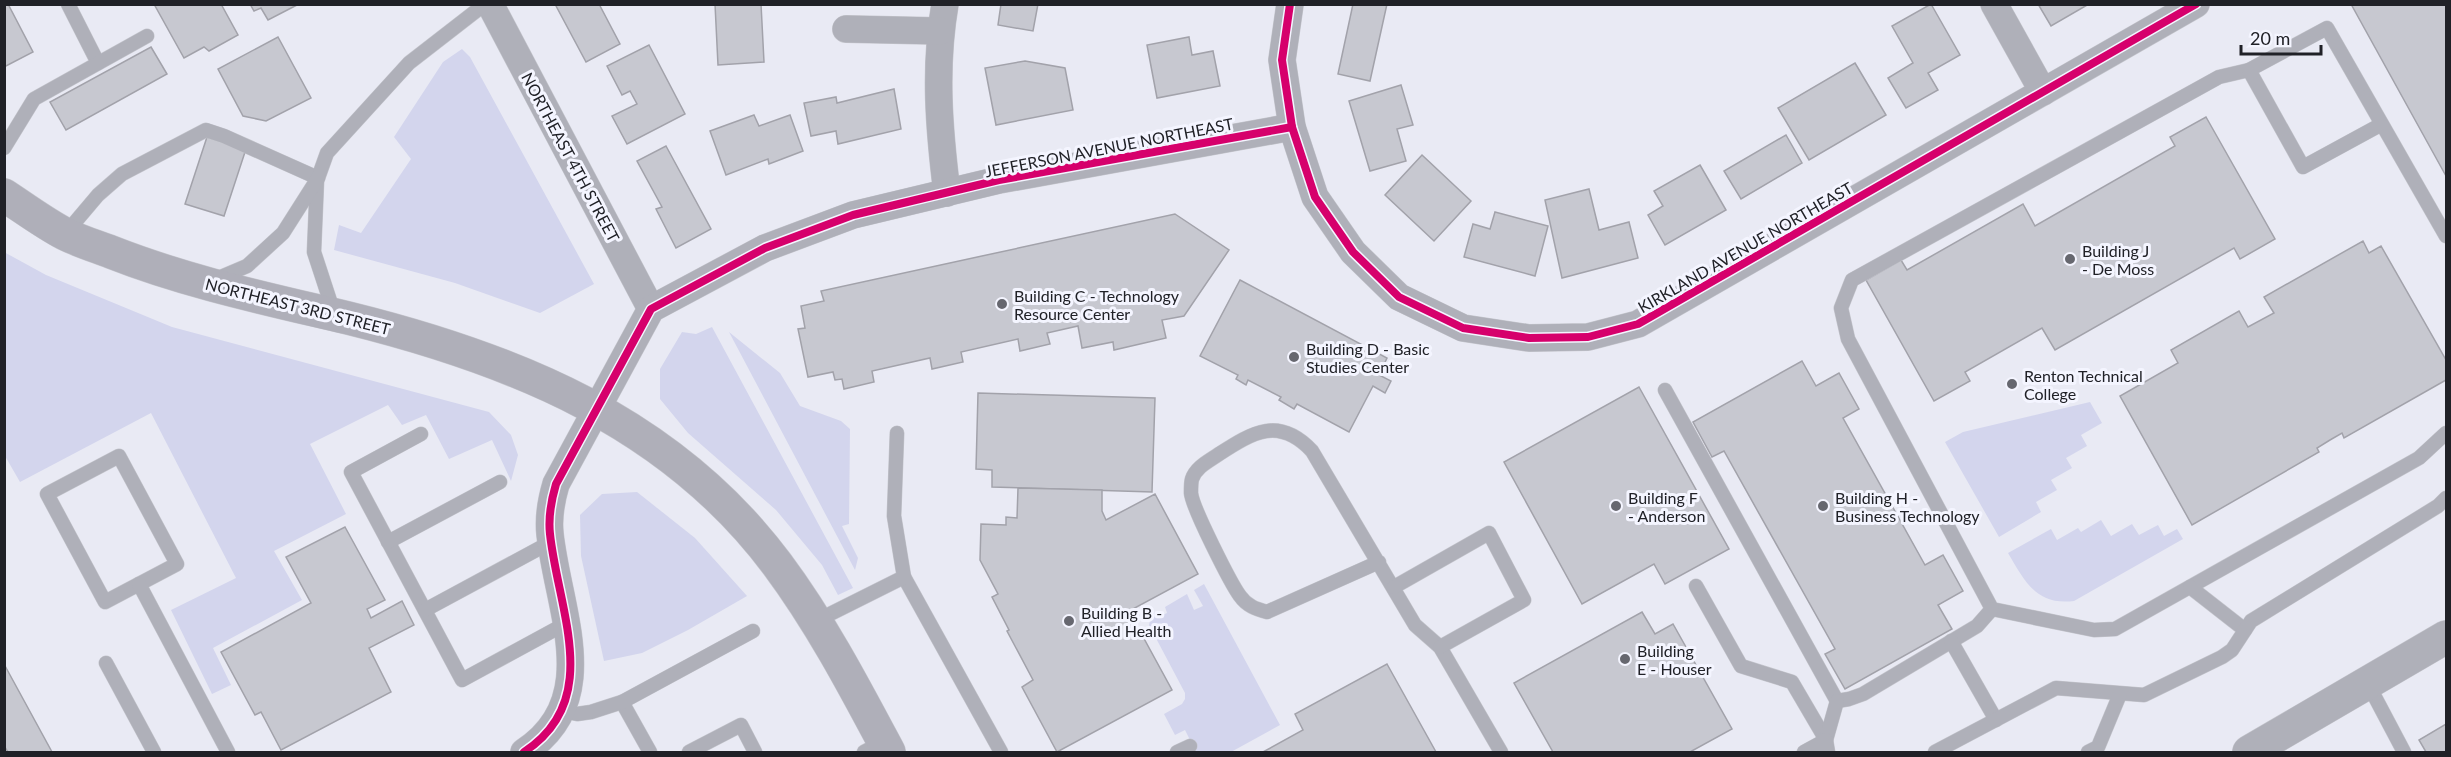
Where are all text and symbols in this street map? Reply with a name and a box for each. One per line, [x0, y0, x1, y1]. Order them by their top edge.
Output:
scale bar [2241, 18, 2320, 56]
text: 20 m [2250, 27, 2290, 49]
street label: NORTHEAST 4TH STREET [518, 69, 624, 245]
street label: JEFFERSON AVENUE NORTHEAST [983, 113, 1235, 180]
street label: KIRKLAND AVENUE NORTHEAST [1634, 177, 1856, 316]
place label: Building J - De Moss [2082, 241, 2154, 278]
marker: Building J - De Moss [2063, 252, 2077, 266]
street label: NORTHEAST 3RD STREET [204, 274, 393, 338]
place label: Building C - Technology Resource Center [1014, 286, 1180, 323]
marker: Building C - Technology Resource Center [995, 297, 1009, 311]
place label: Building D - Basic Studies Center [1306, 339, 1430, 376]
marker: Building D - Basic Studies Center [1287, 350, 1301, 364]
place label: Renton Technical College [2024, 366, 2143, 403]
marker: Renton Technical College [2005, 377, 2019, 391]
place label: Building F - Anderson [1628, 488, 1705, 525]
place label: Building H - Business Technology [1835, 488, 1980, 525]
marker: Building F - Anderson [1609, 499, 1623, 513]
marker: Building H - Business Technology [1816, 499, 1830, 513]
place label: Building B - Allied Health [1081, 603, 1172, 640]
marker: Building B - Allied Health [1062, 614, 1076, 628]
place label: Building E - Houser [1637, 641, 1712, 678]
marker: Building E - Houser [1618, 652, 1632, 666]

